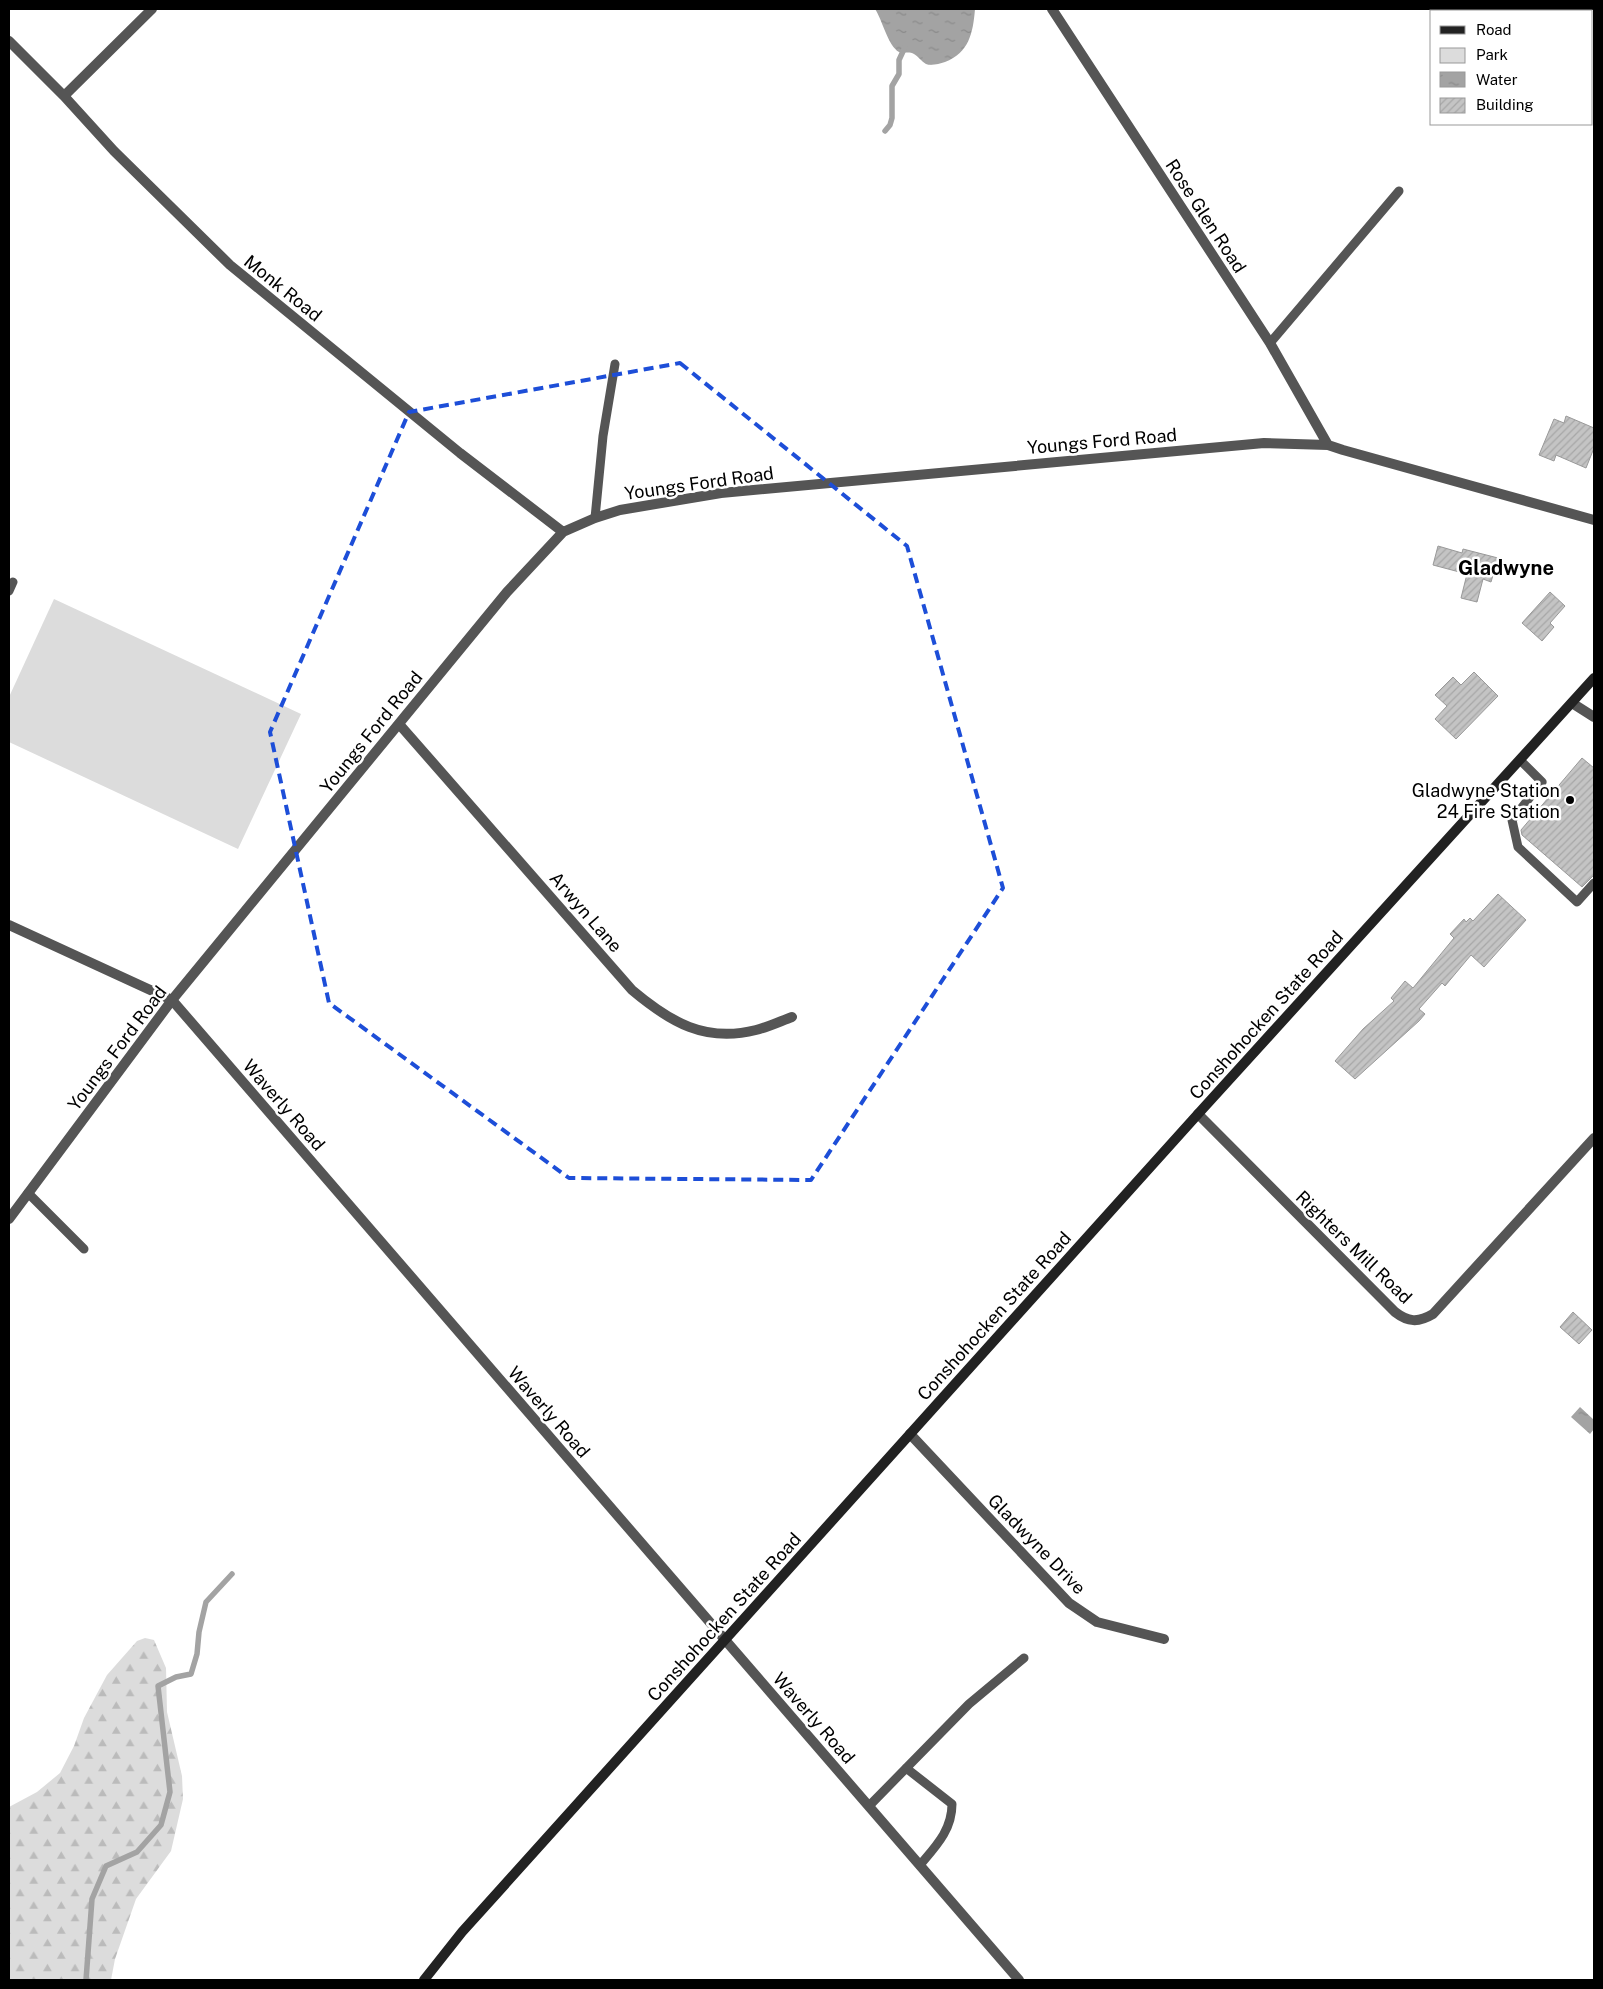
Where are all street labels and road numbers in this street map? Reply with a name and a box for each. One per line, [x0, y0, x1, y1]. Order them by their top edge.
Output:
street label: Rose Glen Road [1161, 155, 1251, 277]
street label: Monk Road [240, 250, 326, 326]
street label: Youngs Ford Road [1026, 424, 1178, 458]
street label: Youngs Ford Road [623, 462, 775, 504]
street label: Youngs Ford Road [316, 667, 426, 797]
street label: Arwyn Lane [545, 868, 627, 956]
street label: Conshohocken State Road [1185, 926, 1347, 1104]
street label: Youngs Ford Road [63, 982, 171, 1114]
street label: Waverly Road [239, 1055, 329, 1155]
street label: Righters Mill Road [1292, 1186, 1416, 1308]
street label: Conshohocken State Road [913, 1227, 1075, 1405]
street label: Waverly Road [504, 1362, 594, 1462]
street label: Gladwyne Drive [984, 1490, 1090, 1598]
street label: Conshohocken State Road [643, 1528, 805, 1706]
street label: Waverly Road [769, 1668, 859, 1768]

